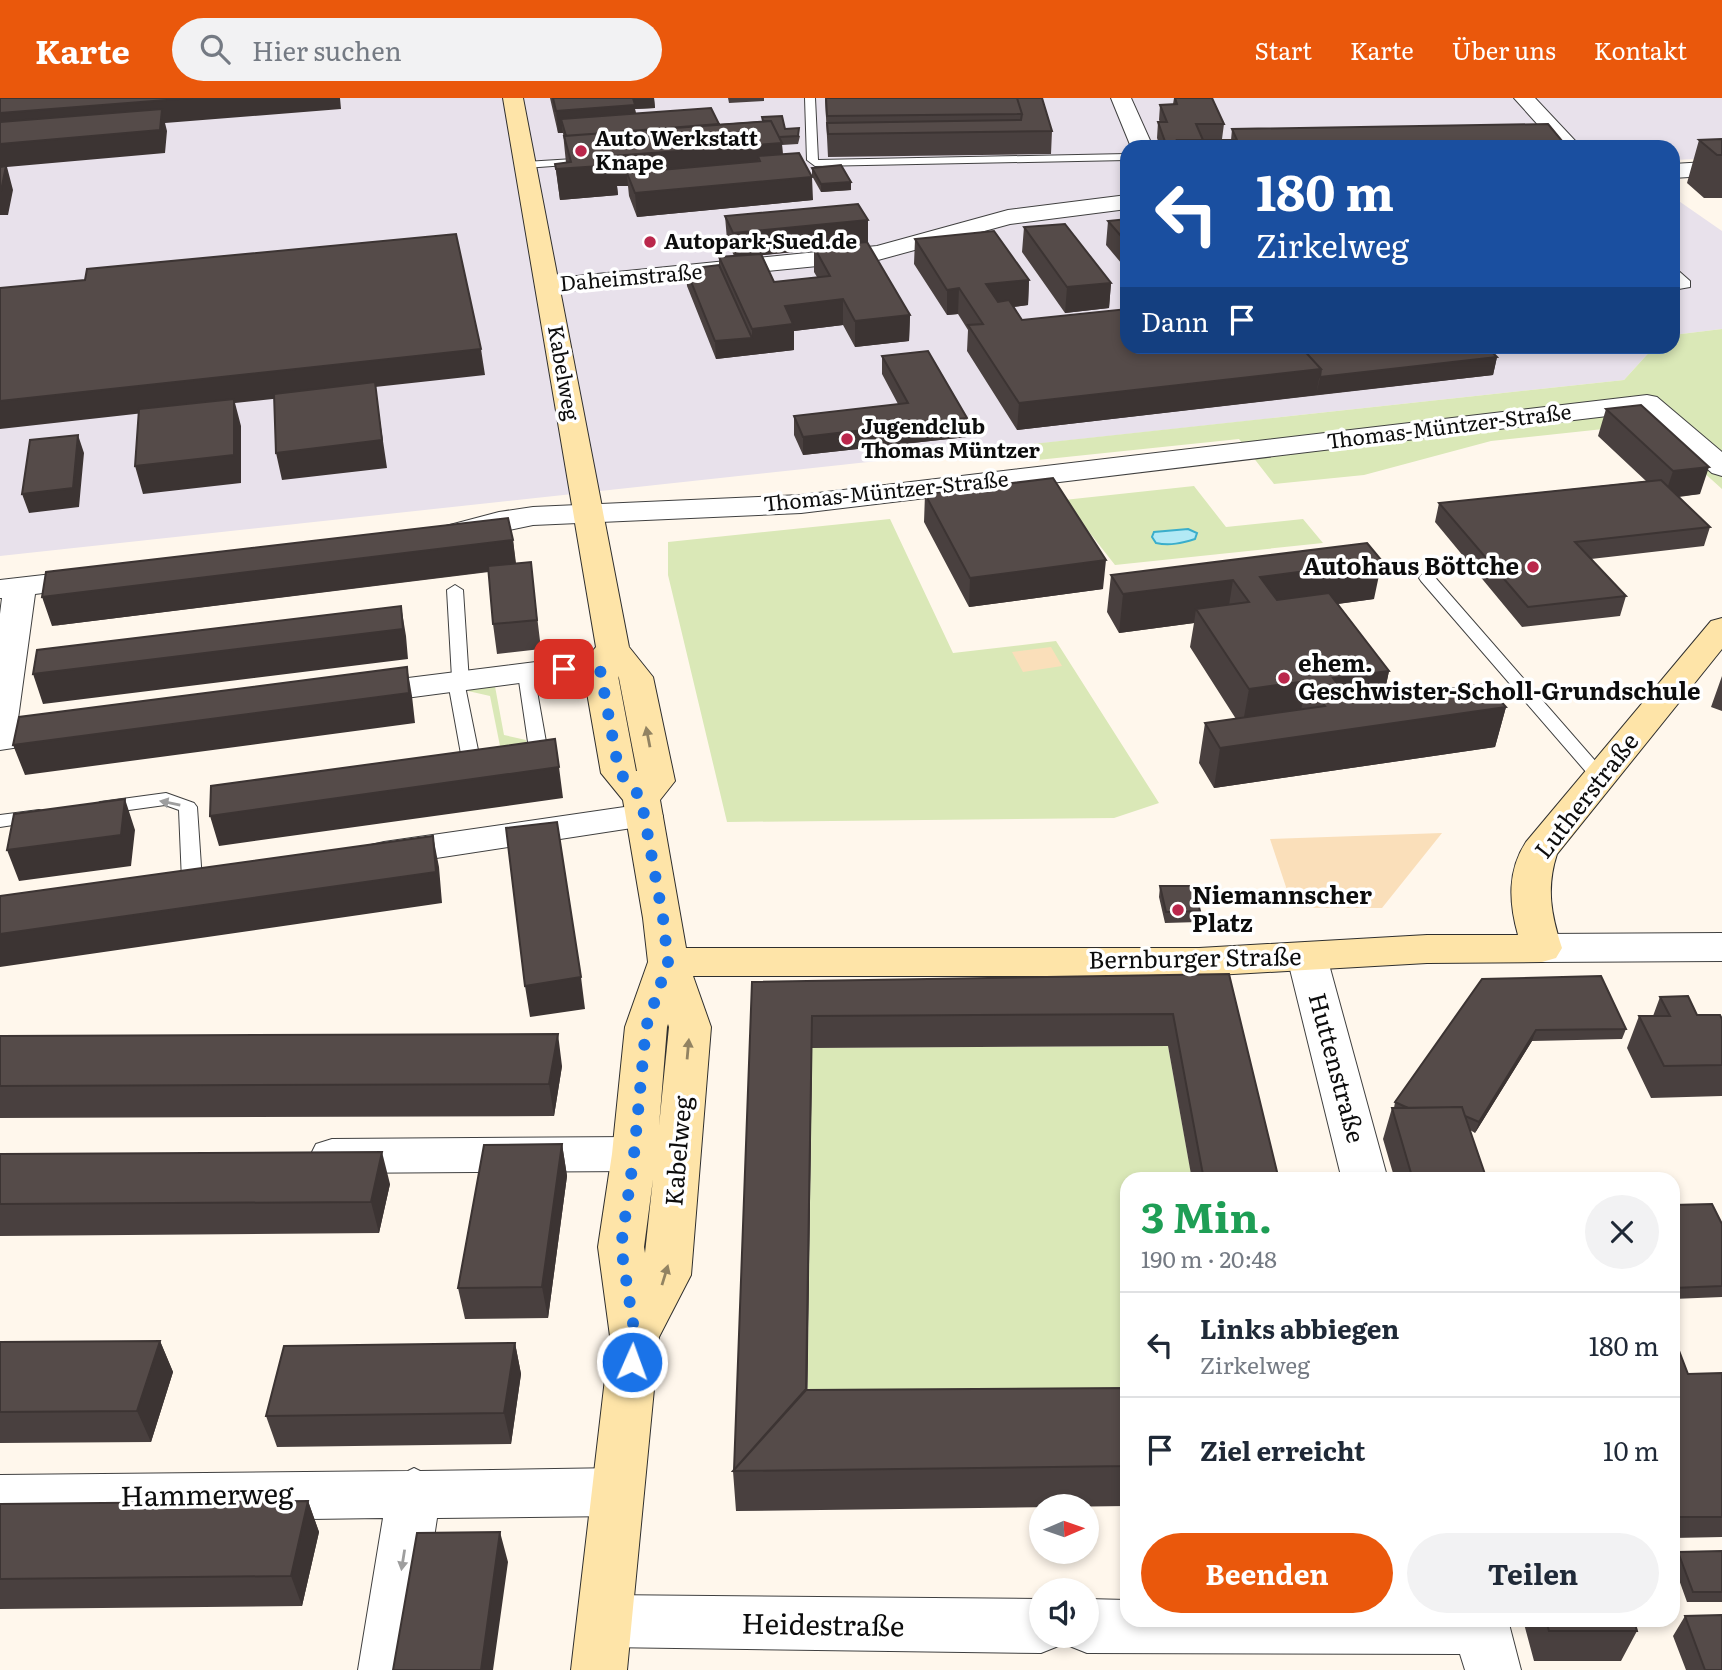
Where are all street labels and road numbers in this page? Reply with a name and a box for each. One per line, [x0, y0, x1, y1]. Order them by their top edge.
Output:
street label: Daheimstraße [558, 254, 703, 297]
street label: Kabelweg [542, 322, 589, 423]
street label: Thomas-Müntzer-Straße [1325, 394, 1573, 455]
street label: Thomas-Müntzer-Straße [762, 461, 1010, 518]
street label: Lutherstraße [1525, 724, 1645, 865]
street label: Bernburger Straße [1088, 937, 1302, 976]
street label: Huttenstraße [1302, 988, 1375, 1146]
street label: Kabelweg [654, 1094, 699, 1207]
street label: Hammerweg [120, 1470, 294, 1516]
street label: Heidestraße [741, 1601, 905, 1645]

